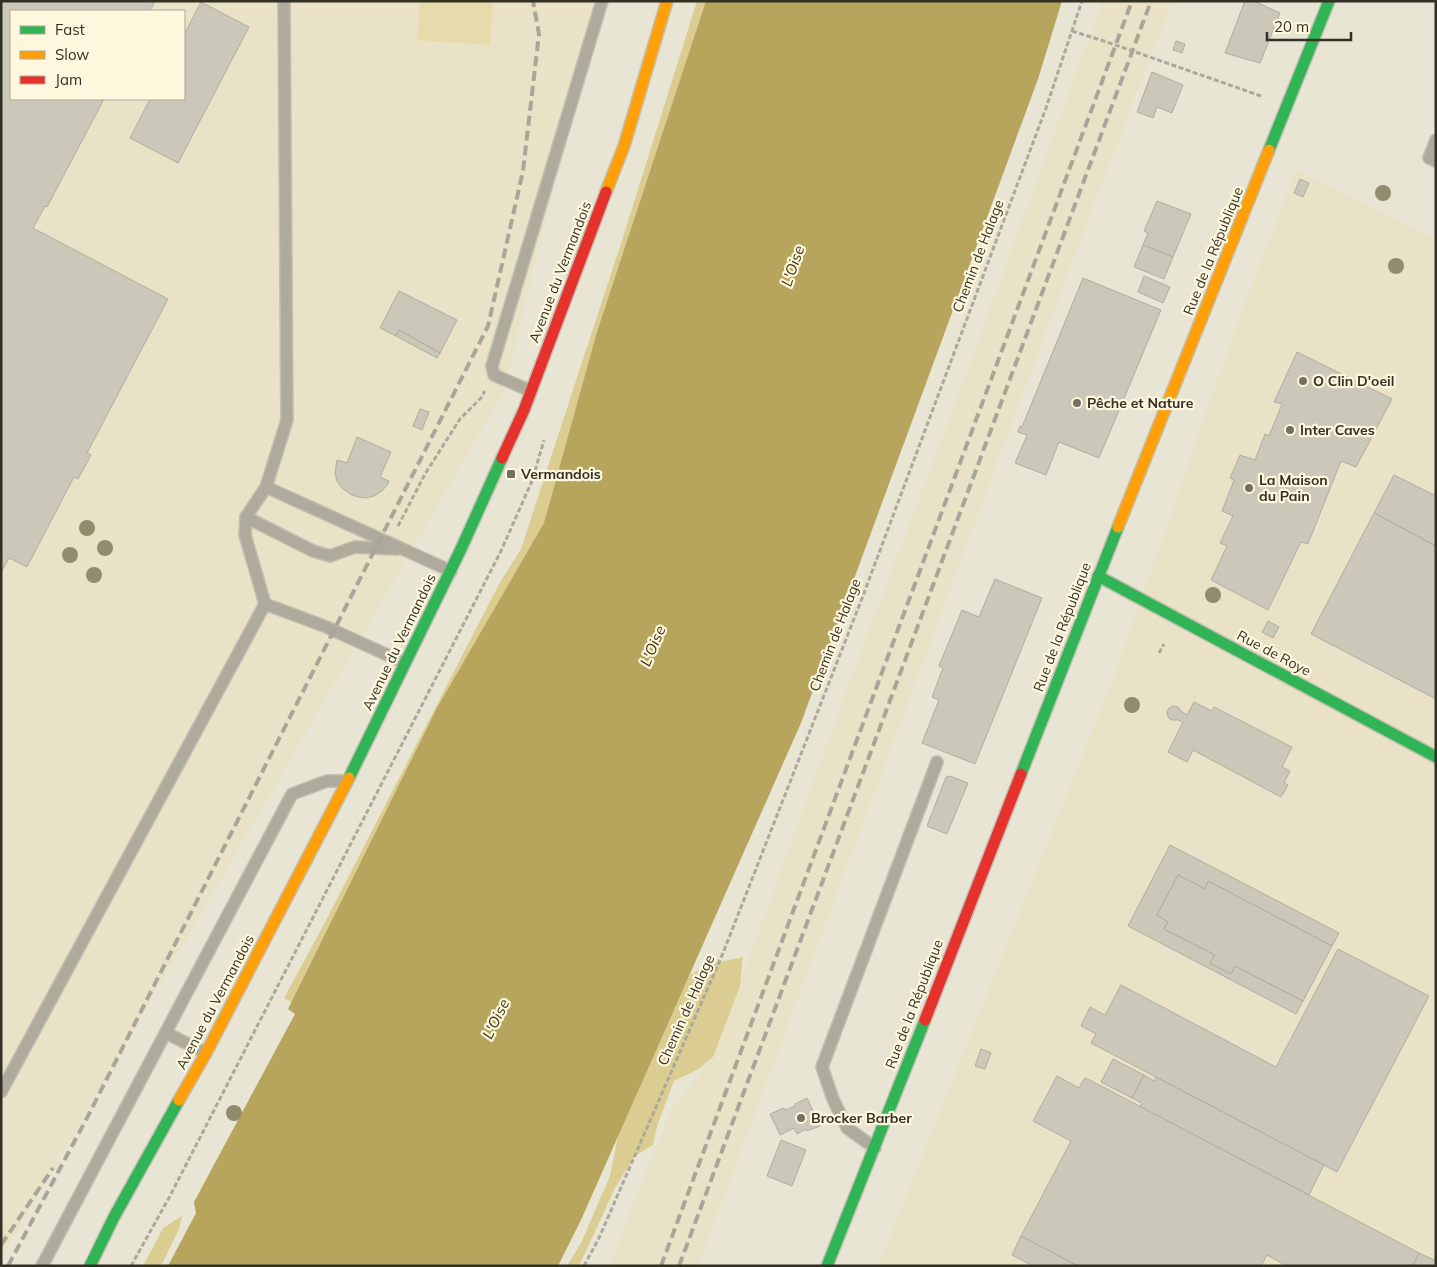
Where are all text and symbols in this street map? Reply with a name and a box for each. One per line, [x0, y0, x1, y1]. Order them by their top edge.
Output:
legend [10, 10, 185, 100]
scale bar [1267, 10, 1351, 42]
text: 20 m [1274, 17, 1309, 36]
text: Fast [55, 20, 85, 39]
text: Slow [55, 45, 89, 64]
text: Jam [55, 70, 82, 89]
street label: Rue de la République [1179, 184, 1247, 318]
street label: Chemin de Halage [948, 197, 1008, 315]
street label: Avenue du Vermandois [525, 199, 595, 345]
water label: L'Oise [777, 243, 808, 289]
place label: O Clin D'oeil [1313, 372, 1394, 390]
marker: O Clin D'oeil [1297, 375, 1309, 387]
place label: Pêche et Nature [1087, 394, 1194, 412]
marker: Pêche et Nature [1071, 397, 1083, 409]
place label: Inter Caves [1300, 421, 1375, 439]
marker: Inter Caves [1284, 424, 1296, 436]
place label: Vermandois [520, 465, 601, 483]
marker: Vermandois [505, 468, 517, 480]
place label: La Maison du Pain [1259, 471, 1328, 505]
marker: La Maison du Pain [1243, 482, 1255, 494]
street label: Rue de la République [1029, 560, 1095, 694]
street label: Avenue du Vermandois [358, 571, 440, 713]
street label: Chemin de Halage [805, 576, 865, 694]
water label: L'Oise [636, 623, 670, 669]
street label: Rue de Roye [1234, 626, 1314, 680]
street label: Avenue du Vermandois [172, 932, 258, 1072]
street label: Rue de la République [881, 937, 947, 1071]
street label: Chemin de Halage [653, 952, 719, 1068]
water label: L'Oise [478, 996, 513, 1042]
place label: Brocker Barber [811, 1109, 912, 1127]
marker: Brocker Barber [795, 1112, 807, 1124]

